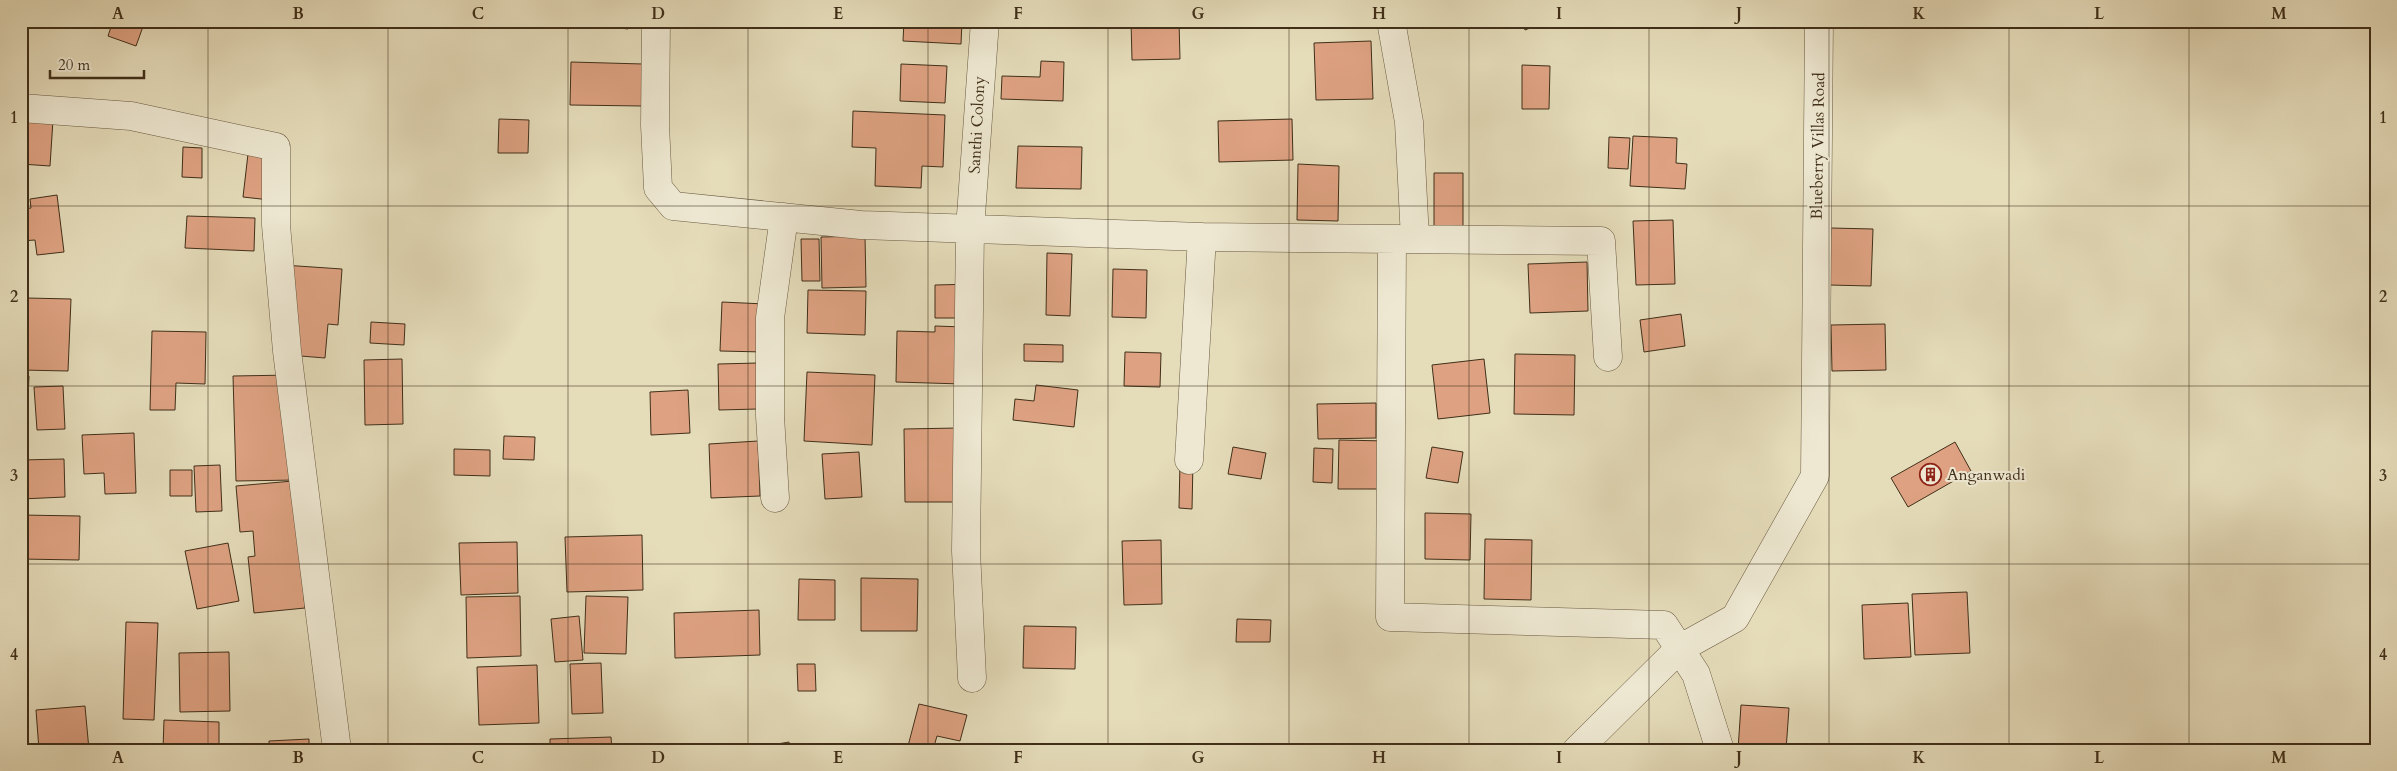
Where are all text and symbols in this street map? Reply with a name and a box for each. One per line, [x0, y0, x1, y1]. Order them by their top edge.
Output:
text: A [112, 3, 124, 25]
text: B [292, 3, 304, 25]
text: C [472, 3, 484, 25]
text: D [651, 3, 665, 25]
text: E [833, 3, 843, 25]
text: F [1013, 3, 1023, 25]
text: G [1191, 3, 1205, 25]
text: H [1372, 3, 1386, 25]
text: I [1556, 3, 1562, 25]
text: J [1734, 3, 1742, 25]
text: K [1913, 3, 1926, 25]
text: L [2094, 3, 2105, 25]
text: M [2271, 3, 2287, 25]
scale bar [50, 48, 144, 80]
text: 20 m [58, 55, 90, 75]
street label: Blueberry Villas Road [1806, 72, 1830, 220]
street label: Santhi Colony [963, 75, 991, 174]
text: 1 [10, 107, 18, 129]
text: 1 [2379, 107, 2387, 129]
text: 2 [10, 286, 18, 308]
text: 2 [2379, 286, 2387, 308]
building icon: Anganwadi [1919, 463, 1943, 487]
place label: Anganwadi [1947, 464, 2026, 486]
text: 3 [10, 465, 18, 487]
text: 3 [2379, 465, 2387, 487]
text: 4 [10, 644, 18, 666]
text: 4 [2379, 644, 2387, 666]
text: A [112, 747, 124, 769]
text: B [292, 747, 304, 769]
text: C [472, 747, 484, 769]
text: D [651, 747, 665, 769]
text: E [833, 747, 843, 769]
text: F [1013, 747, 1023, 769]
text: G [1191, 747, 1205, 769]
text: H [1372, 747, 1386, 769]
text: I [1556, 747, 1562, 769]
text: J [1734, 747, 1742, 769]
text: K [1913, 747, 1926, 769]
text: L [2094, 747, 2105, 769]
text: M [2271, 747, 2287, 769]

